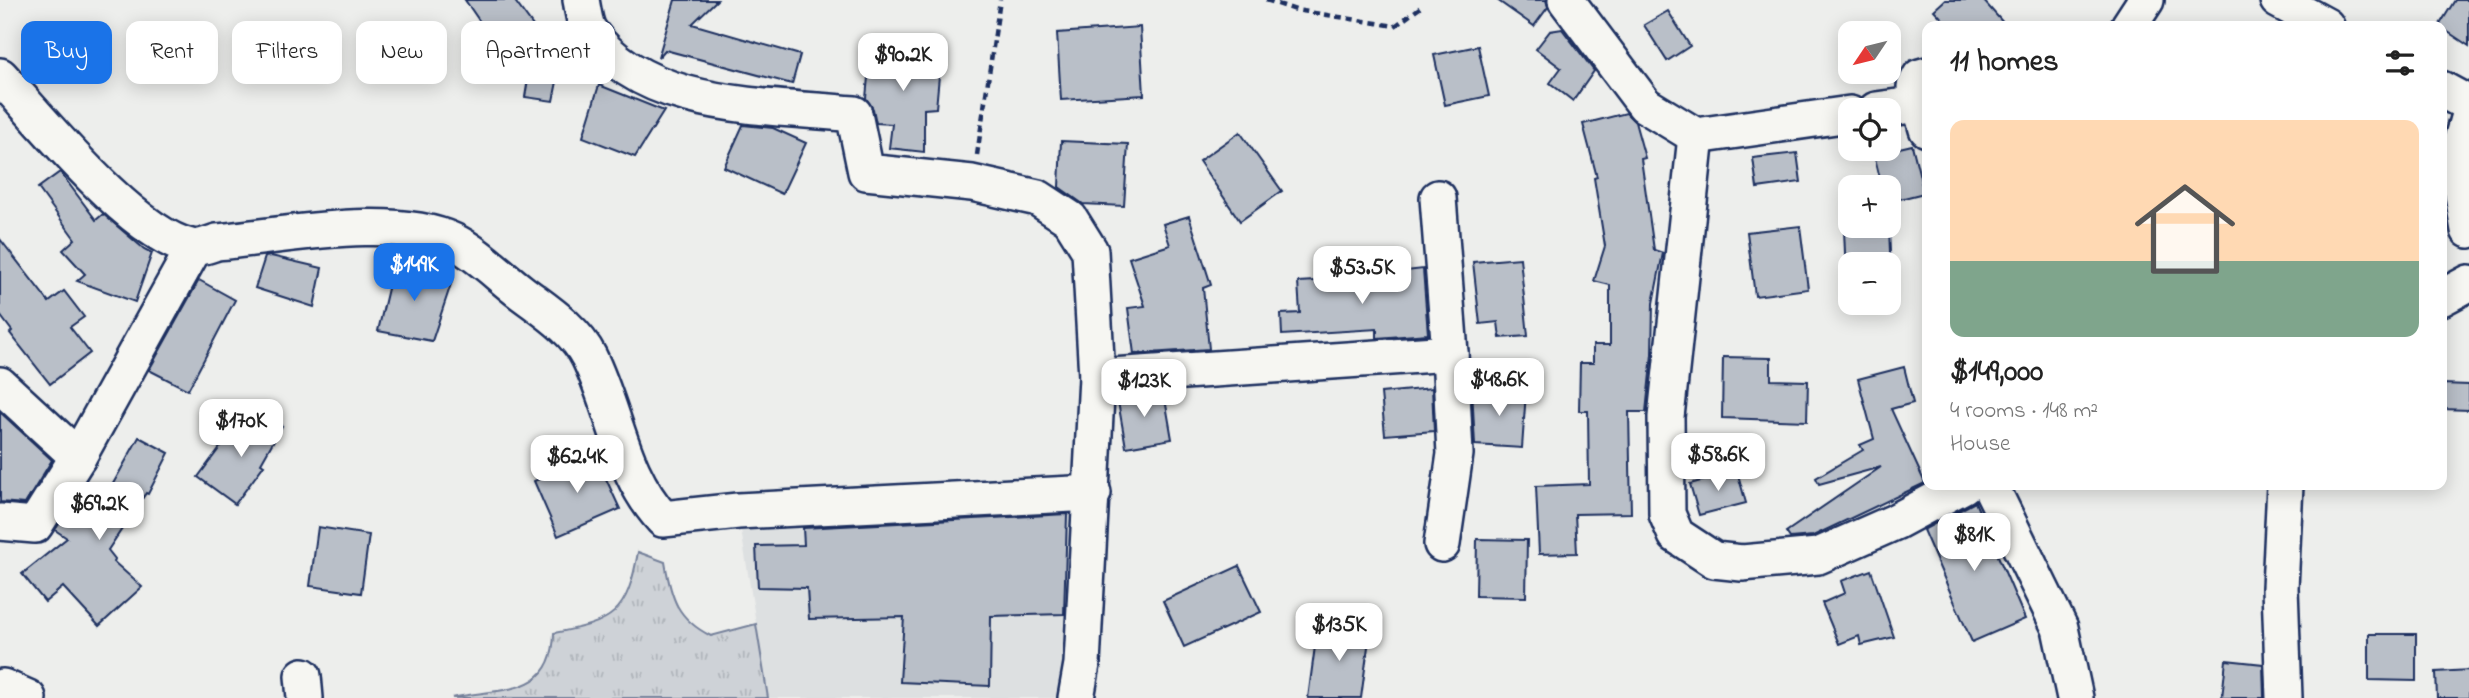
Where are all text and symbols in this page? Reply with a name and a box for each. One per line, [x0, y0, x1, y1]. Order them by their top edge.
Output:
chip: Buy [21, 21, 112, 84]
chip: Rent [126, 21, 218, 84]
chip: Filters [232, 21, 342, 84]
chip: New [356, 21, 447, 84]
chip: Apartment [461, 21, 615, 84]
north arrow [1838, 21, 1900, 84]
map controls [1838, 21, 1901, 315]
pin: $90.2K [846, 34, 960, 93]
text: $90.2K [874, 39, 932, 72]
text: 11 homes [1950, 41, 2058, 85]
icon: filters [2381, 44, 2419, 82]
button: locate [1838, 98, 1901, 161]
icon: home [2122, 166, 2248, 292]
button: + [1838, 175, 1901, 238]
pin: $149K [365, 244, 463, 303]
pin: $53.5K [1305, 246, 1419, 306]
text: $149K [390, 249, 438, 282]
text: $53.5K [1329, 252, 1395, 285]
button: − [1838, 252, 1901, 315]
text: $149,000 [1950, 351, 2043, 395]
pin: $48.6K [1442, 358, 1556, 418]
pin: $123K [1095, 360, 1193, 419]
text: $48.6K [1470, 364, 1528, 397]
text: $123K [1117, 365, 1171, 398]
text: 4 rooms · 148 m² [1950, 395, 2098, 428]
pin: $170K [192, 400, 290, 459]
text: $170K [215, 405, 267, 438]
text: House [1950, 428, 2010, 461]
pin: $58.6K [1661, 434, 1775, 493]
pin: $62.4K [520, 435, 634, 495]
text: $58.6K [1687, 439, 1749, 472]
text: $62.4K [547, 441, 607, 474]
pin: $69.2K [42, 482, 156, 542]
text: $69.2K [70, 488, 128, 521]
pin: $81K [1933, 514, 2015, 573]
text: $81K [1953, 519, 1995, 552]
pin: $135K [1290, 604, 1388, 663]
text: $135K [1311, 609, 1367, 642]

